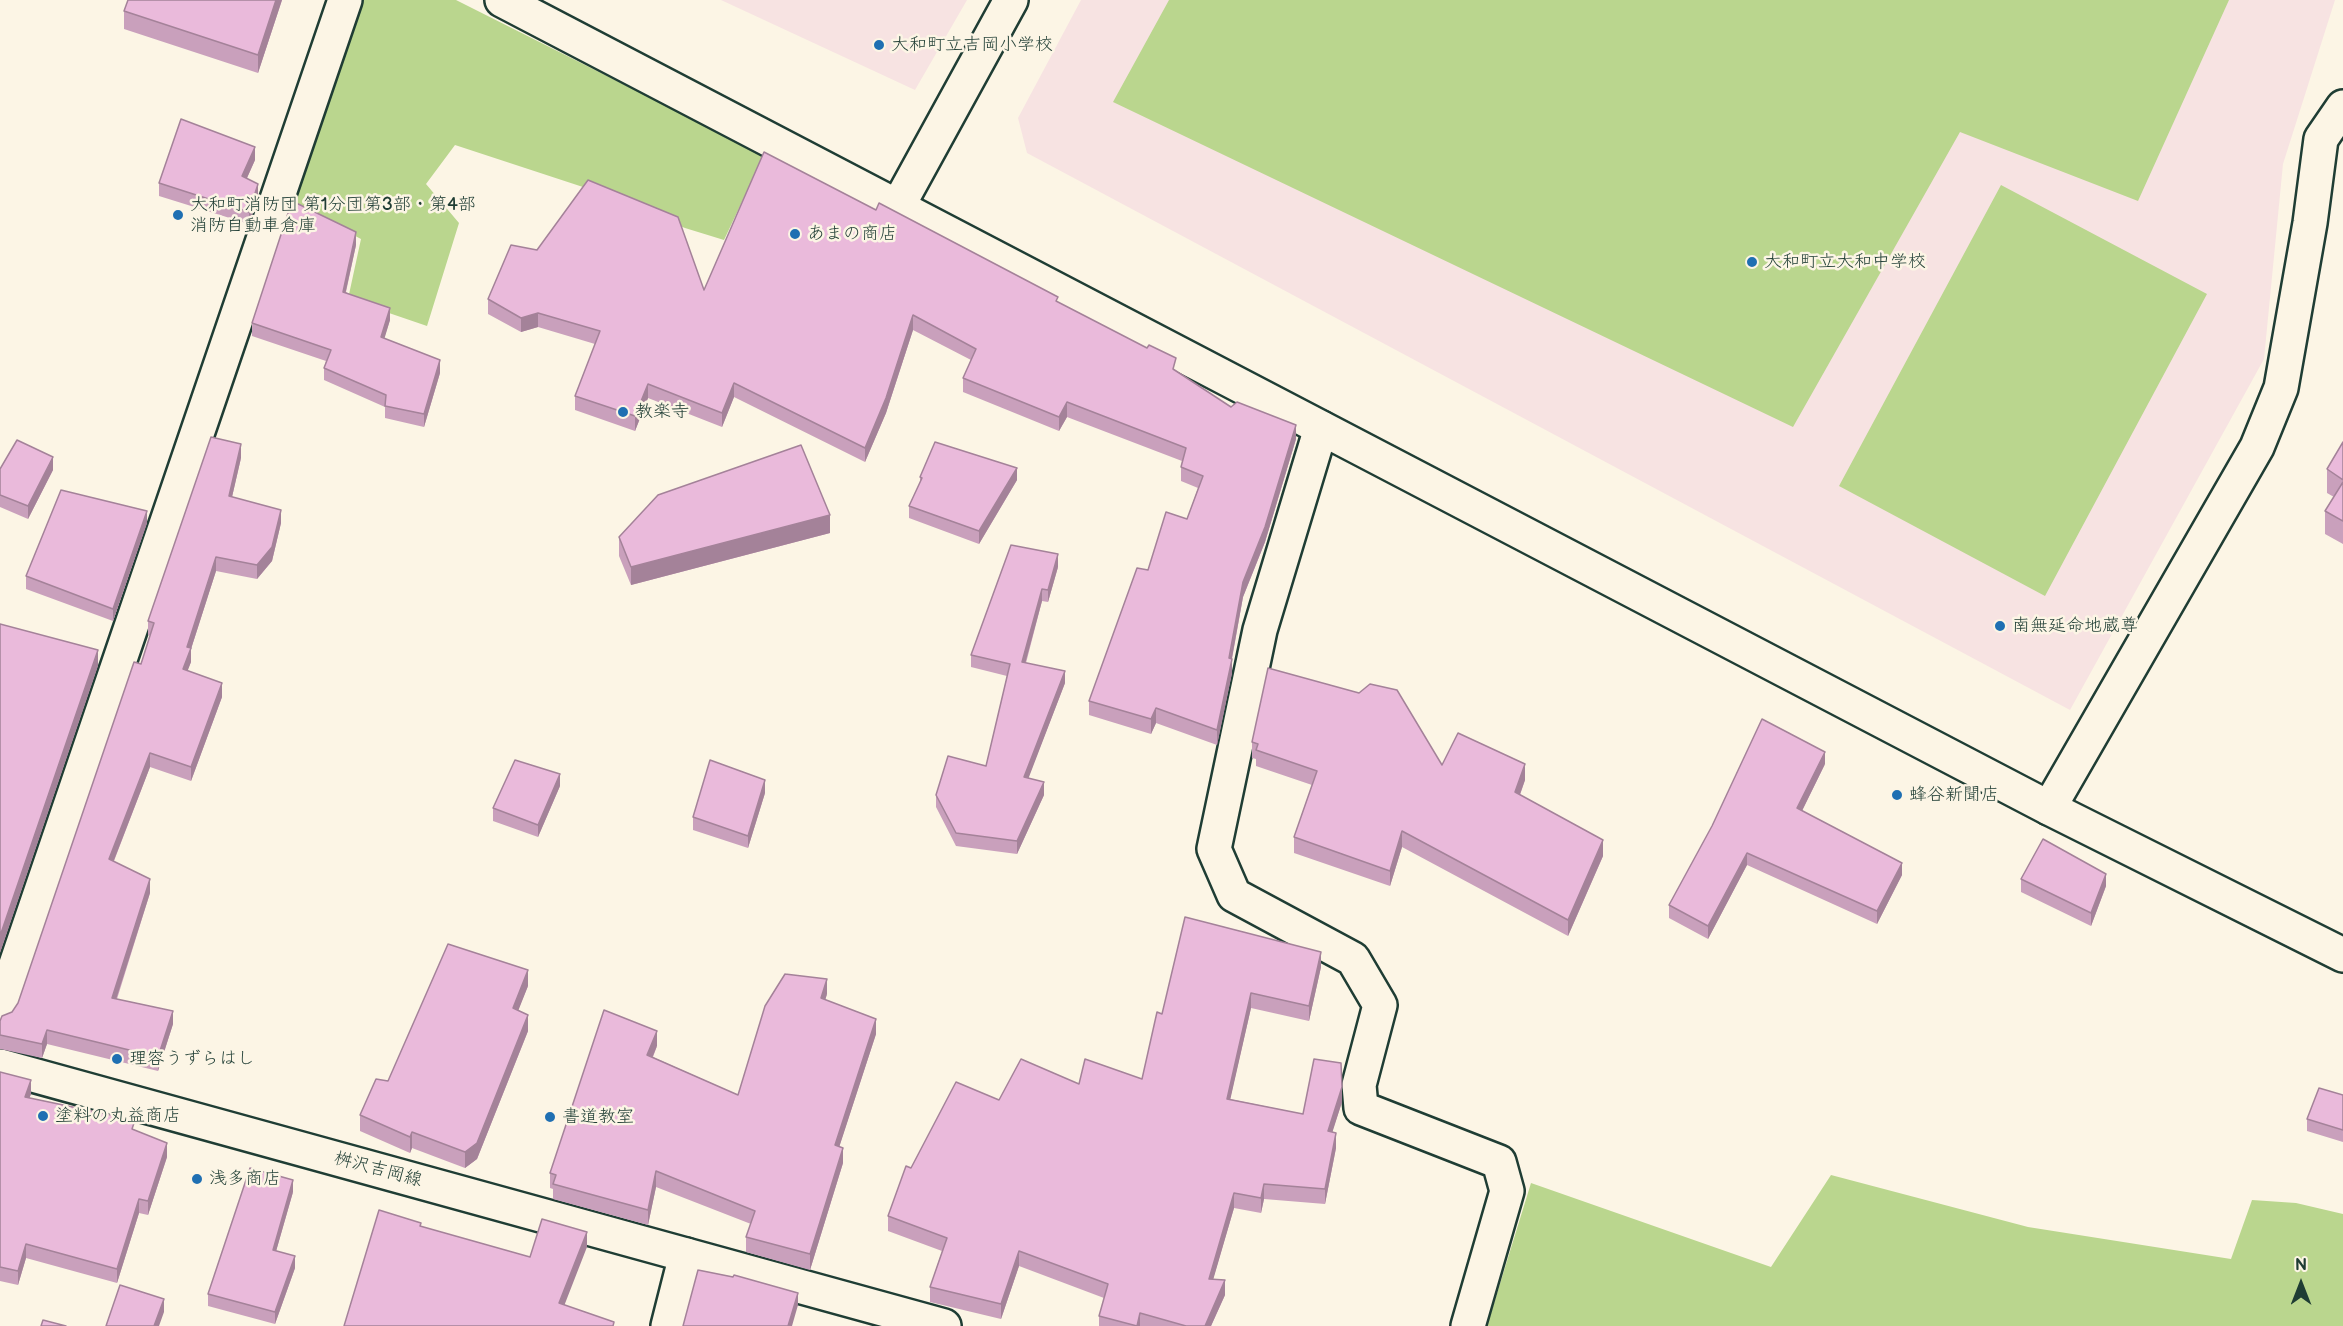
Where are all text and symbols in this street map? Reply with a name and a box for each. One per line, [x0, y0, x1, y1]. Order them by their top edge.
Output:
place label: 大和町立吉岡小学校 [891, 34, 1053, 56]
marker: 大和町立吉岡小学校 [872, 38, 886, 52]
place label: 大和町消防団 第1分団第3部・第4部 消防自動車倉庫 [190, 194, 476, 236]
marker: 大和町消防団 第1分団第3部・第4部 消防自動車倉庫 [171, 208, 185, 222]
place label: あまの商店 [807, 223, 897, 245]
marker: あまの商店 [788, 227, 802, 241]
place label: 大和町立大和中学校 [1764, 251, 1926, 273]
marker: 大和町立大和中学校 [1745, 255, 1759, 269]
place label: 教楽寺 [635, 401, 689, 423]
marker: 教楽寺 [616, 405, 630, 419]
place label: 南無延命地蔵尊 [2012, 615, 2138, 637]
marker: 南無延命地蔵尊 [1993, 619, 2007, 633]
place label: 蜂谷新聞店 [1909, 784, 1999, 806]
marker: 蜂谷新聞店 [1890, 788, 1904, 802]
place label: 理容うずらはし [129, 1048, 255, 1070]
marker: 理容うずらはし [110, 1052, 124, 1066]
place label: 塗料の丸益商店 [55, 1105, 181, 1127]
place label: 書道教室 [562, 1106, 634, 1128]
marker: 塗料の丸益商店 [36, 1109, 50, 1123]
marker: 書道教室 [543, 1110, 557, 1124]
street label: 桝沢吉岡線 [332, 1148, 424, 1192]
place label: 浅多商店 [209, 1168, 281, 1190]
marker: 浅多商店 [190, 1172, 204, 1186]
north arrow [2271, 1254, 2331, 1314]
text: N [2295, 1256, 2307, 1275]

